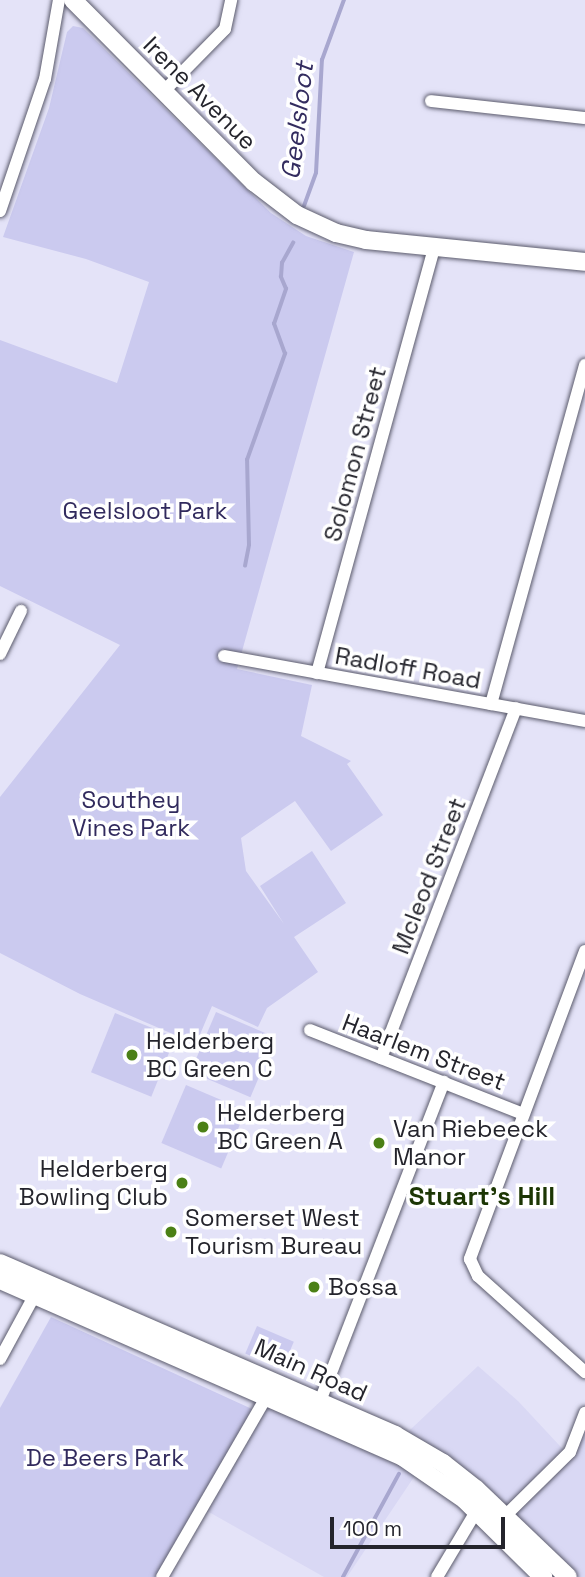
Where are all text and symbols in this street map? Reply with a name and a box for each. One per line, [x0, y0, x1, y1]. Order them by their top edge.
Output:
street label: Irene Avenue [137, 30, 263, 156]
water label: Geelsloot [275, 61, 321, 181]
street label: Solomon Street [318, 363, 392, 545]
park label: Geelsloot Park [63, 497, 227, 525]
street label: Radloff Road [333, 641, 483, 695]
park label: Southey Vines Park [72, 786, 190, 842]
street label: Mcleod Street [386, 794, 472, 958]
street label: Haarlem Street [338, 1008, 510, 1096]
place label: Helderberg BC Green C [146, 1027, 274, 1083]
marker: Helderberg BC Green C [124, 1047, 140, 1063]
place label: Helderberg BC Green A [217, 1099, 345, 1155]
place label: Van Riebeeck Manor [393, 1115, 548, 1171]
marker: Helderberg BC Green A [195, 1119, 211, 1135]
marker: Van Riebeeck Manor [371, 1135, 387, 1151]
place label: Helderberg Bowling Club [19, 1155, 168, 1211]
marker: Helderberg Bowling Club [174, 1175, 190, 1191]
district label: Stuart's Hill [409, 1181, 555, 1213]
place label: Somerset West Tourism Bureau [185, 1204, 362, 1260]
marker: Somerset West Tourism Bureau [163, 1224, 179, 1240]
place label: Bossa [328, 1273, 398, 1301]
marker: Bossa [306, 1279, 322, 1295]
street label: Main Road [250, 1332, 372, 1408]
park label: De Beers Park [26, 1444, 184, 1472]
scale bar [333, 1504, 508, 1548]
text: 100 m [343, 1515, 402, 1542]

